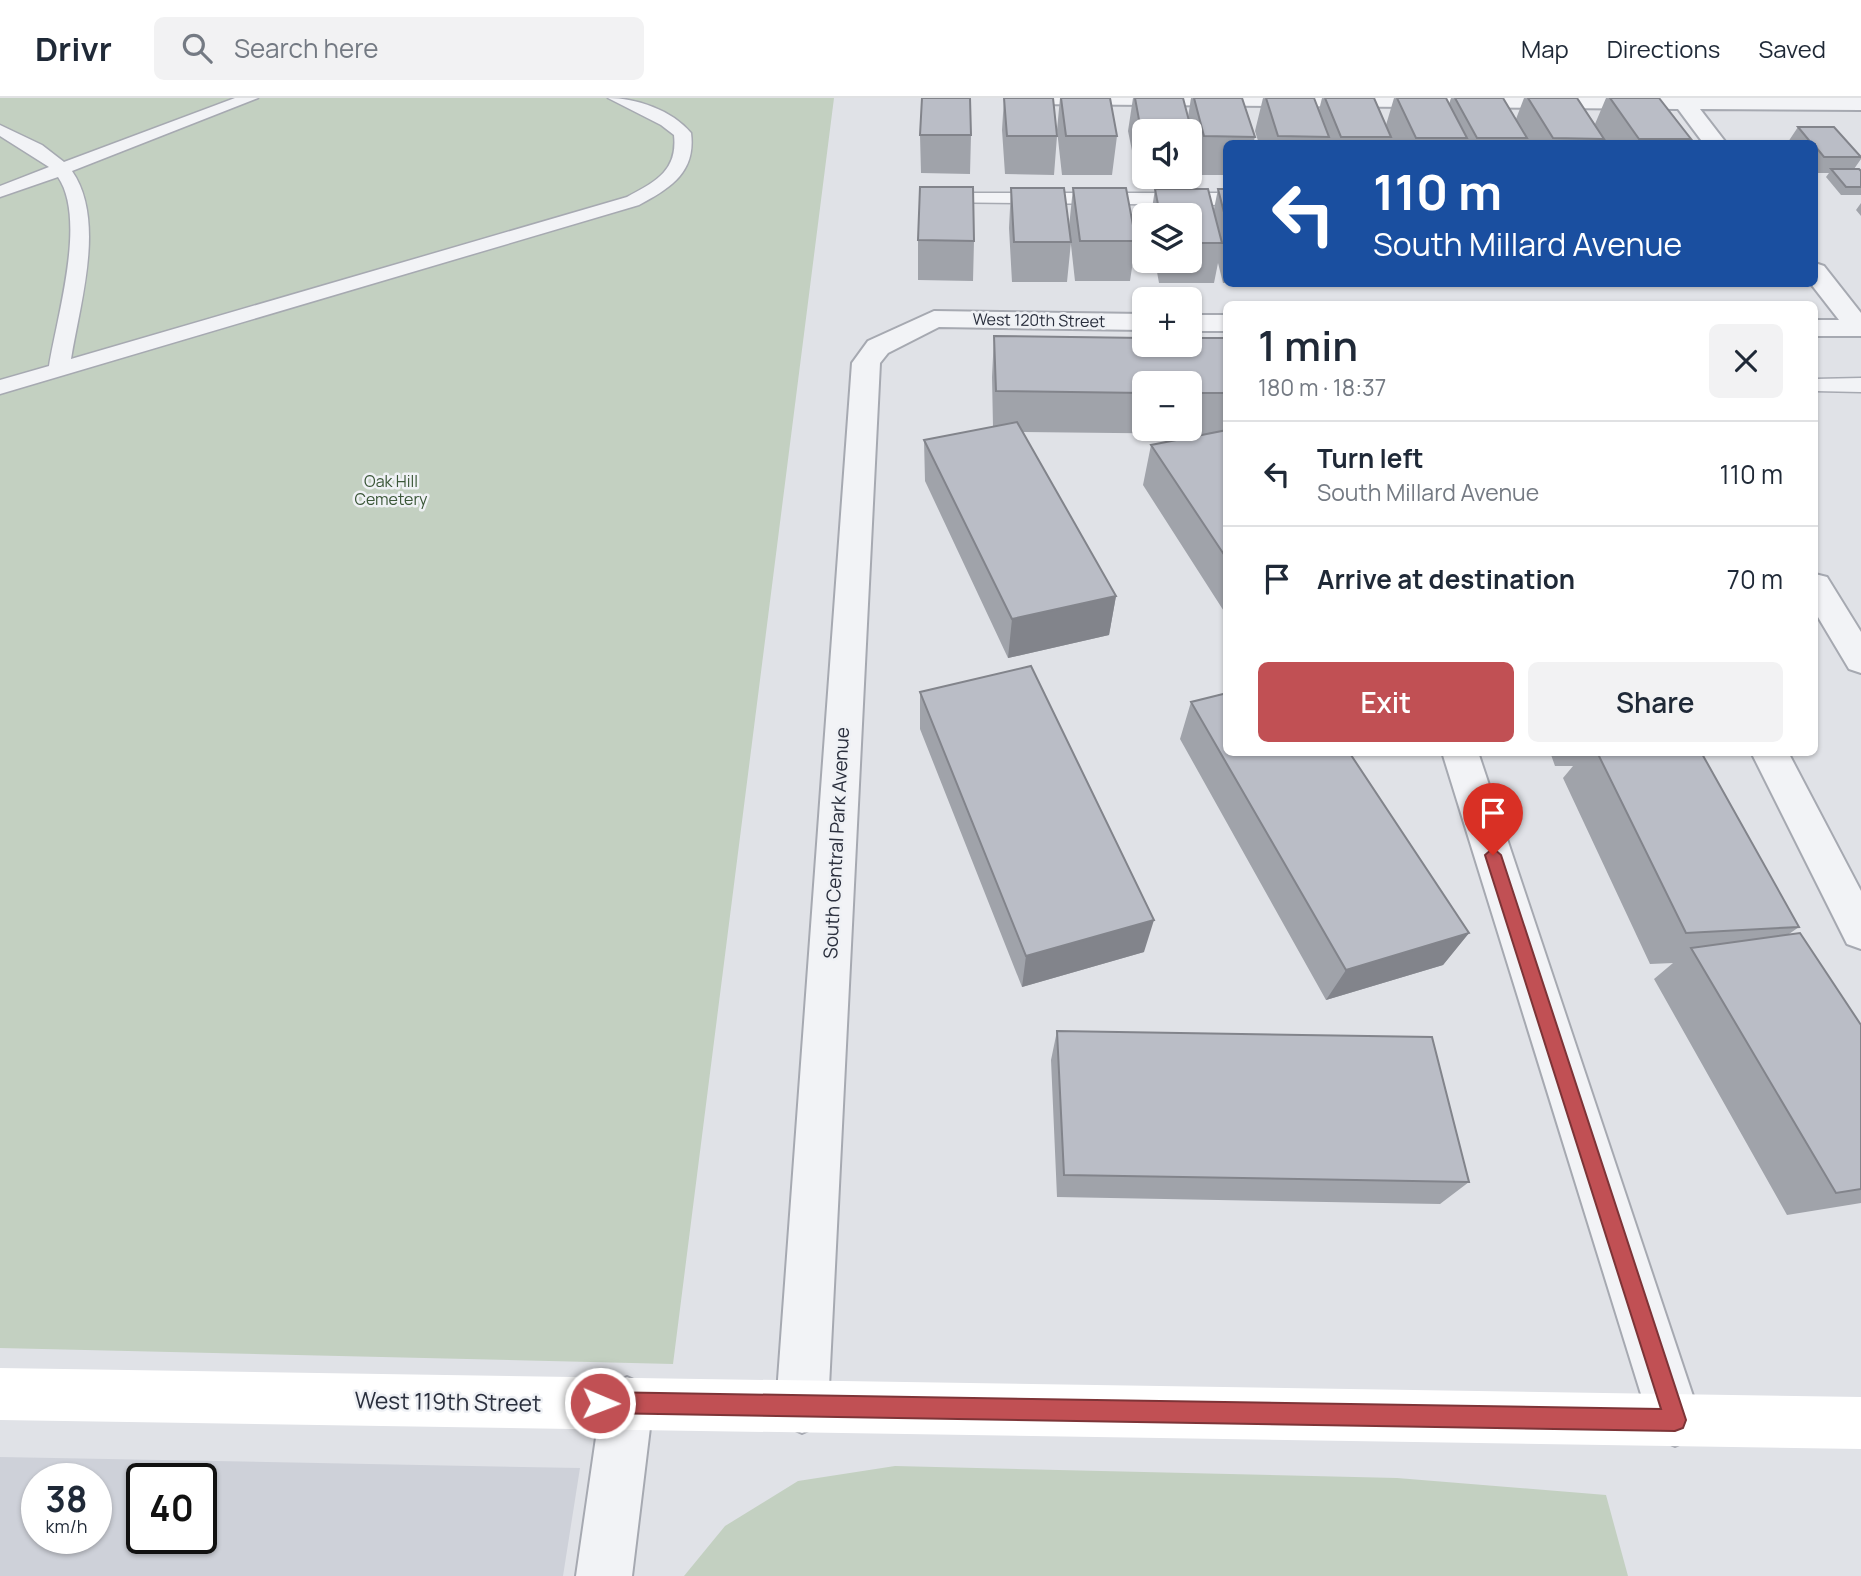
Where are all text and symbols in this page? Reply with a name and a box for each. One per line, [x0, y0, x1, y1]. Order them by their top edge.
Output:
search box [154, 17, 644, 80]
text: Drivr [35, 26, 112, 71]
icon: search [178, 29, 216, 67]
text: Search here [234, 30, 378, 66]
text: Map [1521, 32, 1569, 65]
text: Directions [1607, 32, 1720, 65]
text: Saved [1758, 32, 1826, 65]
map controls [1132, 119, 1202, 441]
button: sound [1132, 119, 1202, 189]
text: 110 m [1373, 158, 1502, 225]
icon: left [1258, 168, 1349, 259]
button: layers [1132, 203, 1202, 273]
text: South Millard Avenue [1373, 222, 1682, 266]
button: + [1132, 287, 1202, 357]
street label: West 120th Street [973, 308, 1105, 332]
text: 1 min [1258, 316, 1358, 374]
button: close [1709, 324, 1783, 398]
button: − [1132, 371, 1202, 441]
text: 180 m · 18:37 [1258, 371, 1386, 403]
text: Turn left [1317, 440, 1424, 476]
icon: left [1258, 455, 1296, 493]
text: 110 m [1720, 456, 1783, 492]
park label: Oak Hill Cemetery [355, 470, 428, 510]
text: South Millard Avenue [1317, 476, 1539, 508]
icon: arrive [1258, 560, 1296, 598]
text: Arrive at destination [1317, 561, 1575, 597]
text: 70 m [1727, 561, 1783, 597]
button: Exit [1258, 662, 1514, 742]
button: Share [1528, 662, 1783, 742]
street label: South Central Park Avenue [817, 726, 855, 960]
pin [1463, 783, 1523, 855]
icon: arrive [1474, 794, 1512, 832]
position arrow [563, 1366, 637, 1440]
street label: West 119th Street [354, 1383, 542, 1419]
speed limit sign: 40 [126, 1463, 217, 1554]
text: 38 [46, 1475, 87, 1523]
text: km/h [46, 1514, 87, 1538]

